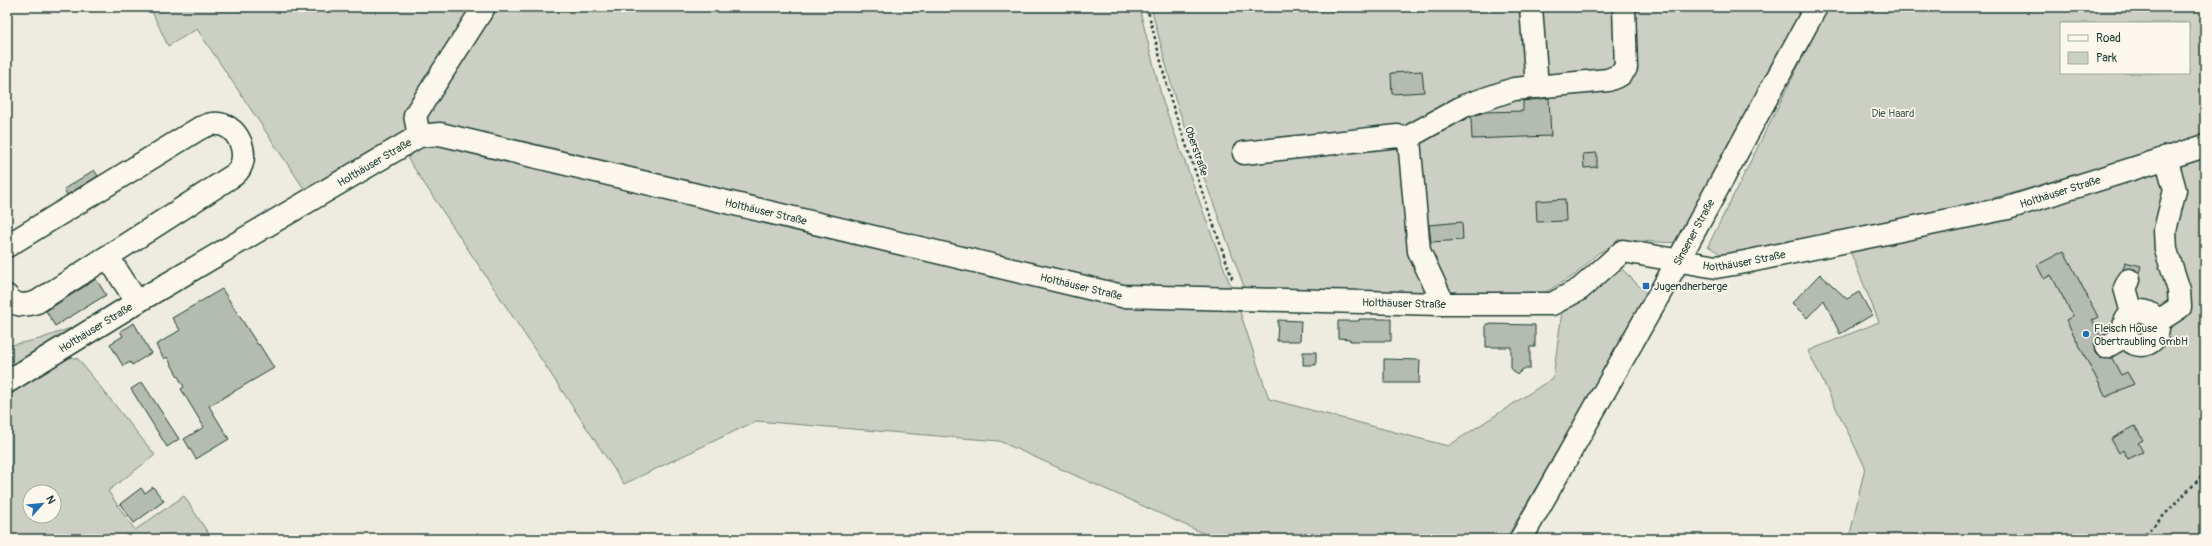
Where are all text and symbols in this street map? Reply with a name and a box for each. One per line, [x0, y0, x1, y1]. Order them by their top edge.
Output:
legend [2060, 22, 2190, 74]
text: Road [2096, 31, 2121, 46]
text: Park [2096, 51, 2117, 66]
park label: Die Haard [1872, 107, 1914, 120]
street label: Oberstraße [1182, 125, 1211, 178]
street label: Holthäuser Straße [335, 136, 415, 190]
street label: Holthäuser Straße [2018, 173, 2103, 211]
street label: Holthäuser Straße [723, 196, 809, 228]
street label: Sinsener Straße [1671, 196, 1718, 268]
street label: Holthäuser Straße [1701, 248, 1787, 274]
street label: Holthäuser Straße [1039, 271, 1124, 303]
place label: Jugendherberge [1654, 280, 1728, 293]
marker: Jugendherberge [1641, 281, 1651, 291]
street label: Holthäuser Straße [1362, 296, 1447, 311]
street label: Holthäuser Straße [57, 300, 135, 355]
place label: Fleisch House Obertraubling GmbH [2094, 322, 2188, 348]
marker: Fleisch House Obertraubling GmbH [2081, 329, 2091, 339]
north arrow [22, 484, 62, 524]
text: N [43, 493, 58, 506]

